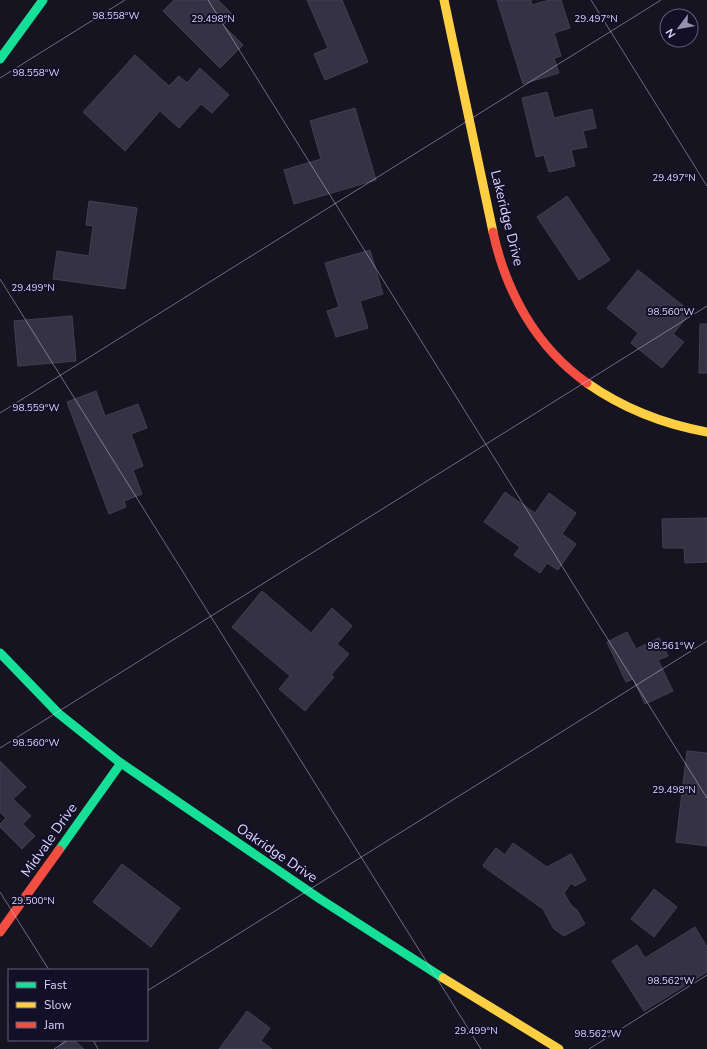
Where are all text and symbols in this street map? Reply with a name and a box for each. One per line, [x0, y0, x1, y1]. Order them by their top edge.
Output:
north arrow [659, 8, 699, 48]
text: 98.558°W [92, 9, 140, 23]
text: 29.498°N [191, 12, 235, 26]
text: 29.497°N [574, 12, 618, 26]
text: N [662, 26, 679, 41]
text: 98.558°W [12, 66, 60, 80]
street label: Lakeridge Drive [486, 168, 528, 268]
text: 29.497°N [652, 171, 696, 185]
text: 29.499°N [11, 281, 55, 295]
text: 98.560°W [647, 305, 695, 319]
text: 98.559°W [12, 401, 60, 415]
text: 98.561°W [647, 639, 695, 653]
text: 98.560°W [12, 736, 60, 750]
text: 29.498°N [652, 783, 696, 797]
street label: Midvale Drive [16, 799, 82, 881]
street label: Oakridge Drive [233, 819, 321, 887]
text: 29.500°N [11, 894, 55, 908]
legend [8, 969, 148, 1041]
text: 98.562°W [647, 974, 695, 988]
text: Fast [44, 977, 67, 993]
text: Slow [44, 997, 72, 1013]
text: Jam [43, 1017, 65, 1033]
text: 29.499°N [454, 1024, 498, 1038]
text: 98.562°W [574, 1027, 622, 1041]

